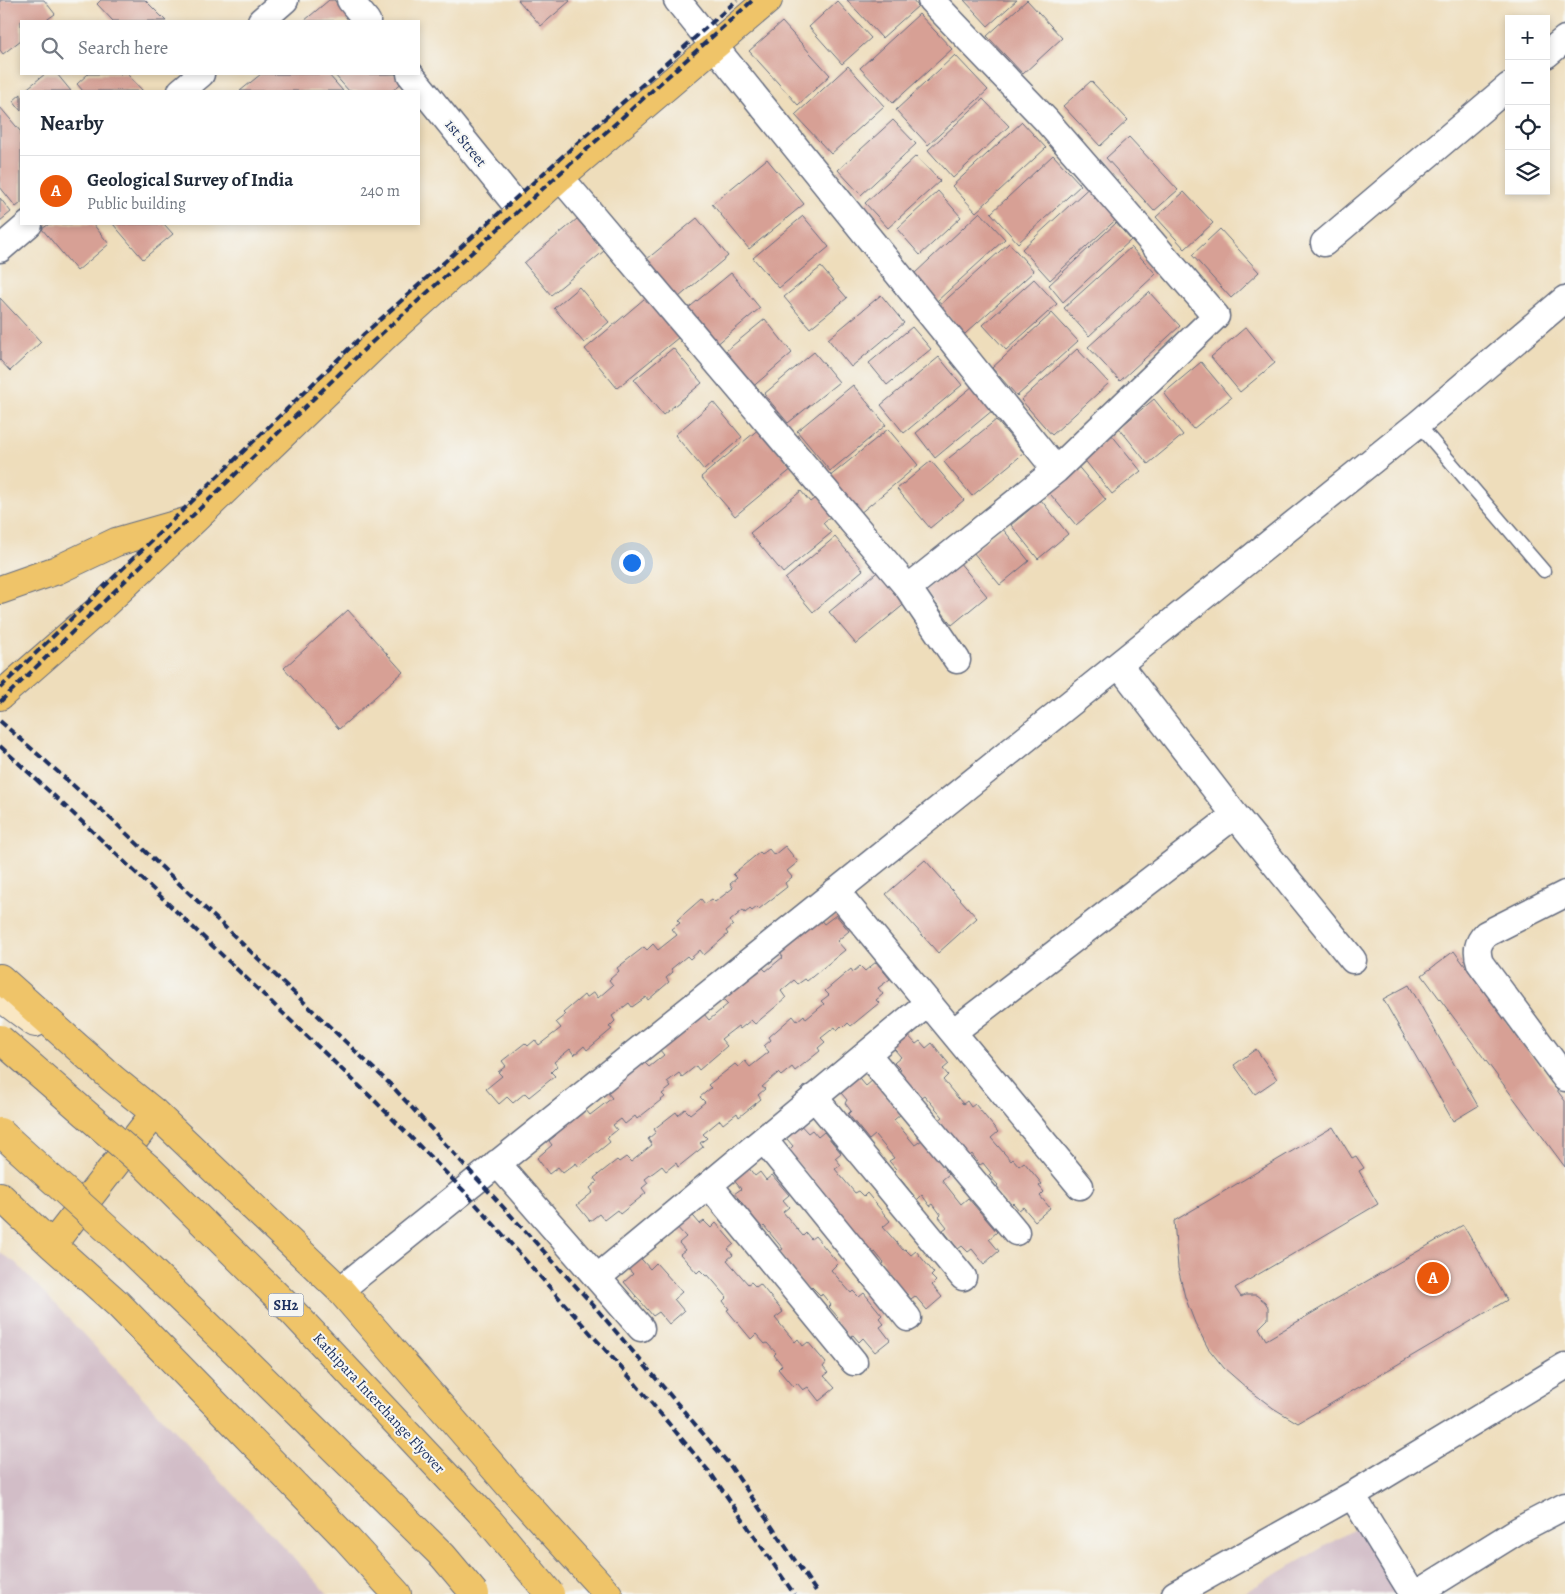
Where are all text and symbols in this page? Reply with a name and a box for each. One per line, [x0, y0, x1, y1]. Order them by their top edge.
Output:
map controls [1505, 15, 1550, 195]
button: + [1505, 15, 1550, 60]
search box [20, 20, 420, 75]
icon: search [38, 34, 66, 62]
text: Search here [78, 35, 168, 61]
button: − [1505, 60, 1550, 105]
button: locate [1505, 105, 1550, 150]
text: Nearby [40, 109, 103, 137]
street label: 1st Street [441, 115, 491, 171]
button: layers [1505, 150, 1550, 195]
text: Geological Survey of India [87, 167, 293, 193]
text: A [51, 180, 61, 202]
text: 240 m [360, 180, 400, 202]
text: Public building [87, 193, 186, 215]
your location [619, 550, 645, 576]
pin: A [1417, 1259, 1449, 1297]
road number: SH2 [268, 1294, 304, 1316]
street label: Kathipara Interchange Flyover [308, 1328, 450, 1478]

